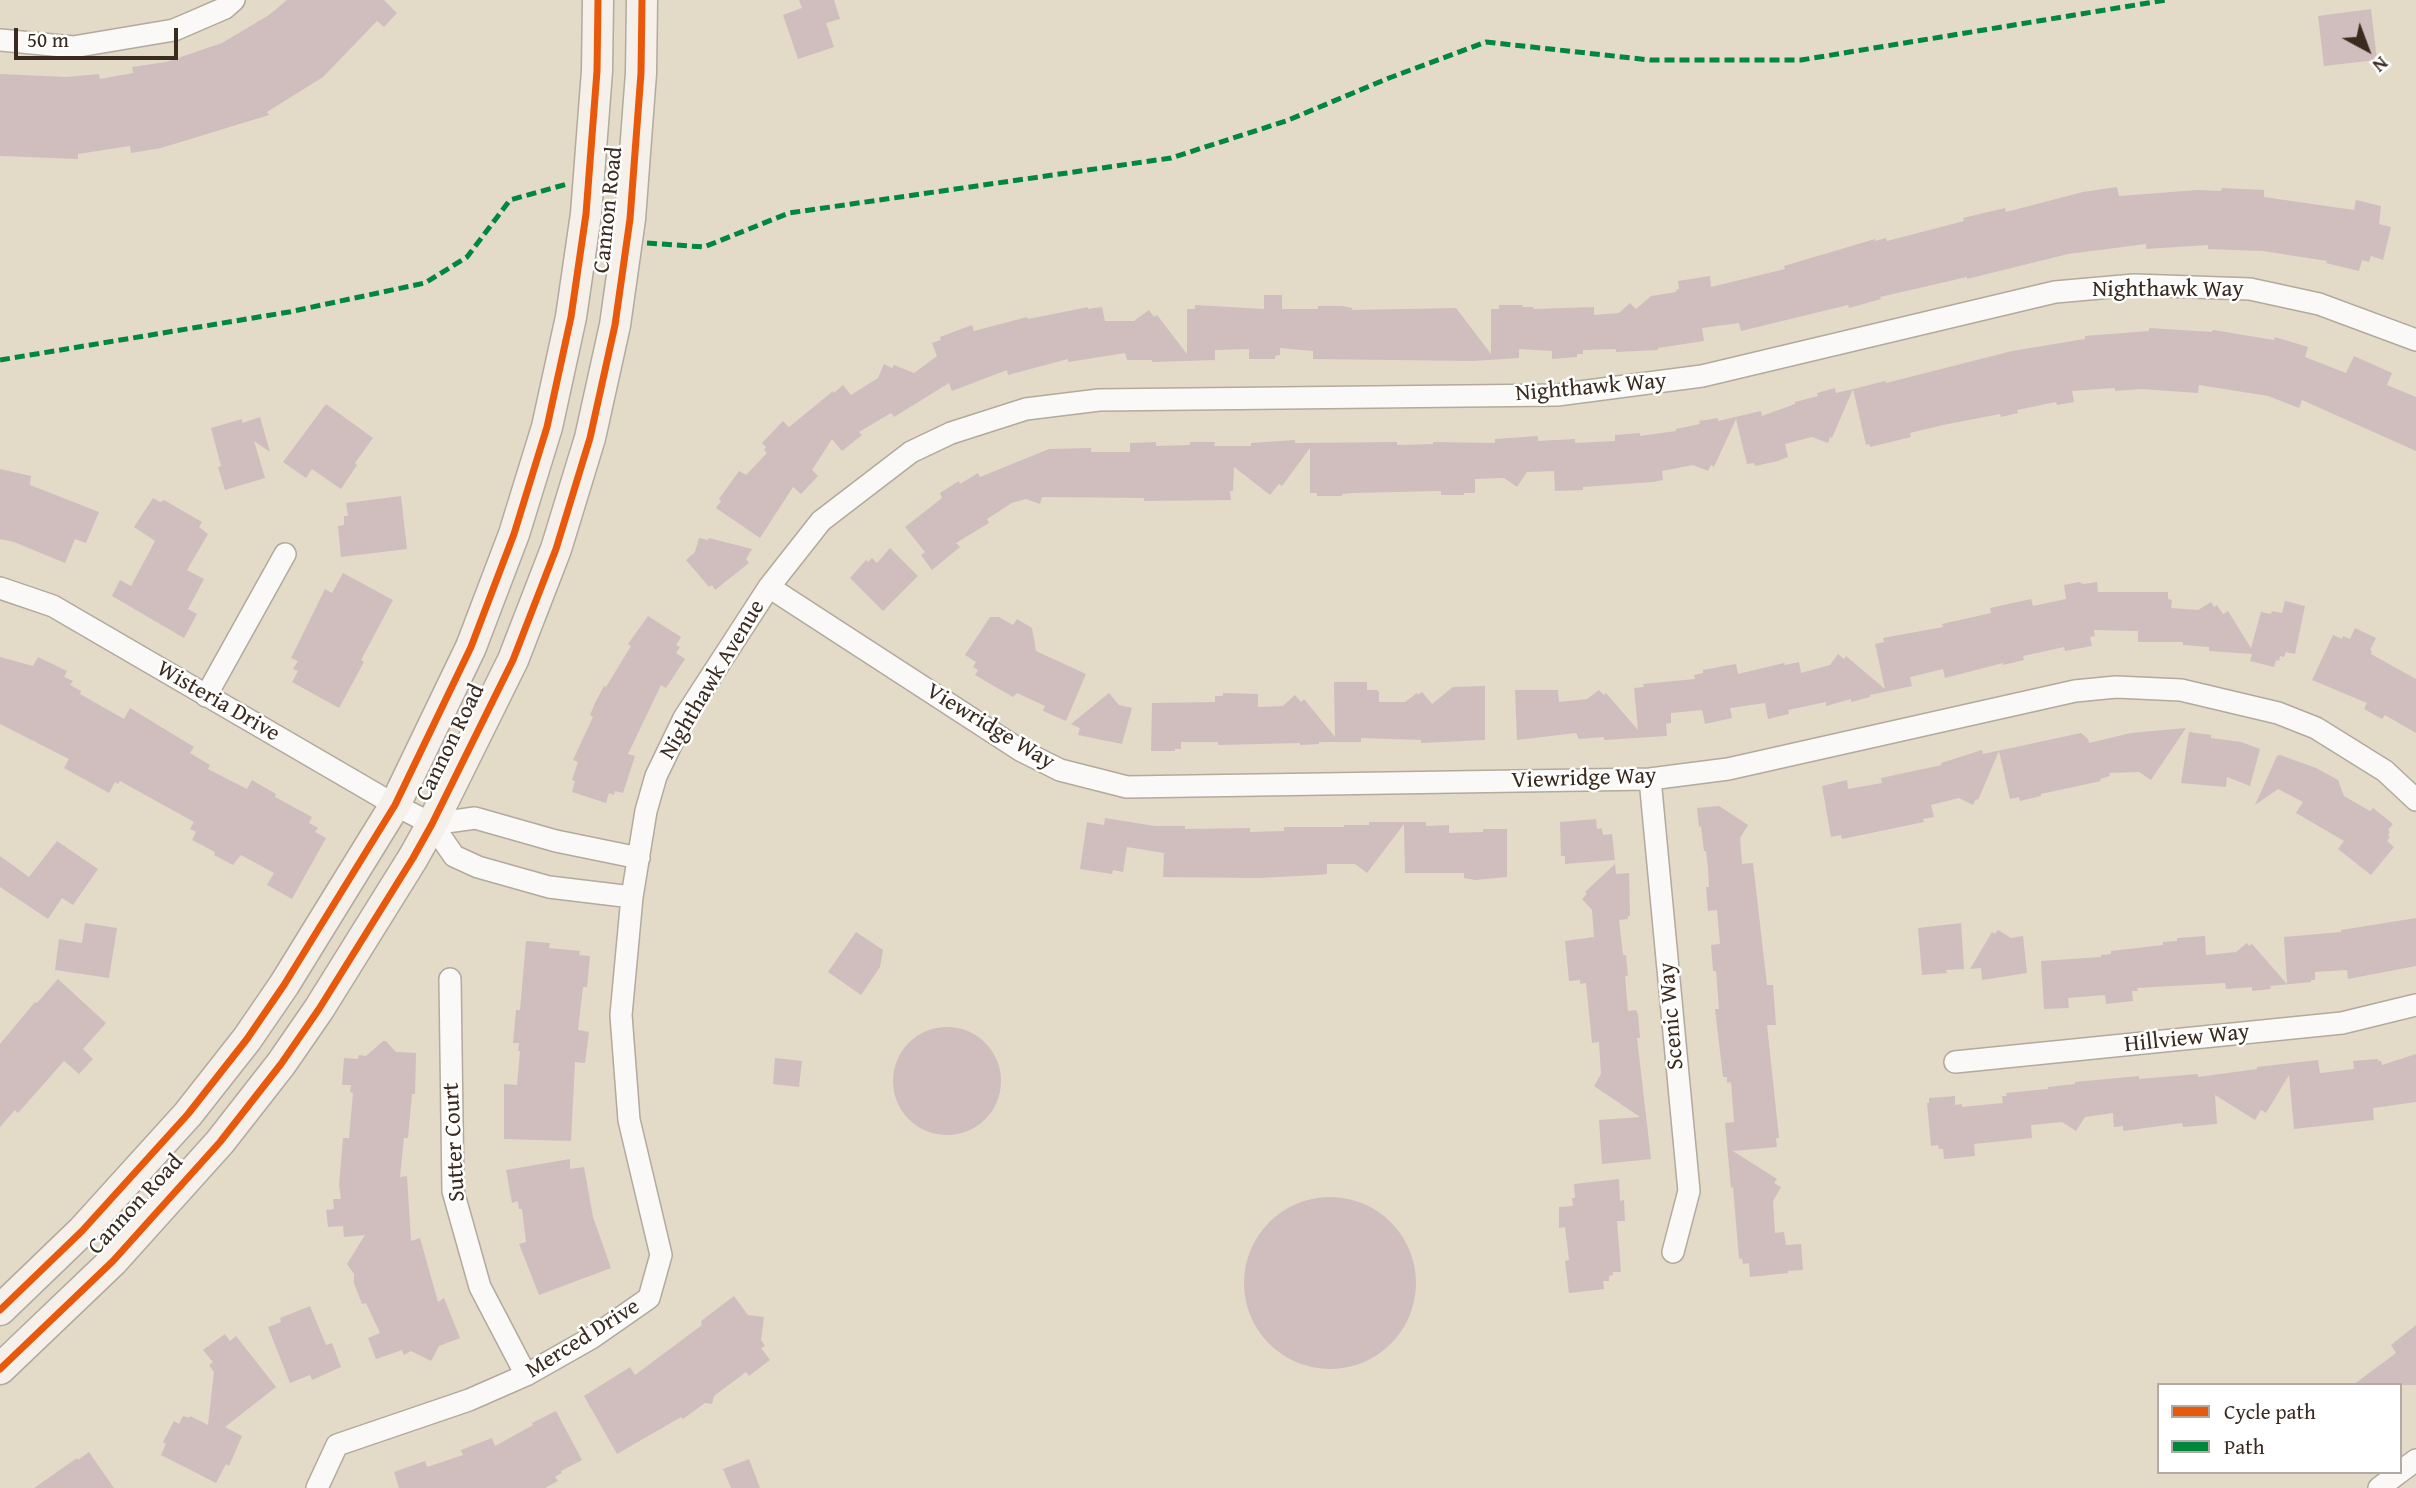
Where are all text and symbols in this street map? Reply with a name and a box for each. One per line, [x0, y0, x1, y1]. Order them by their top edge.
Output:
scale bar [18, 14, 182, 58]
north arrow [2332, 14, 2402, 84]
text: 50 m [27, 24, 69, 55]
text: N [2367, 50, 2395, 80]
street label: Cannon Road [589, 145, 629, 275]
street label: Nighthawk Way [2092, 276, 2244, 304]
street label: Nighthawk Way [1514, 368, 1668, 408]
street label: Nighthawk Avenue [655, 595, 771, 765]
street label: Wisteria Drive [152, 656, 284, 748]
street label: Viewridge Way [921, 678, 1059, 776]
street label: Cannon Road [411, 680, 491, 806]
street label: Viewridge Way [1511, 763, 1657, 795]
street label: Scenic Way [1654, 961, 1690, 1071]
street label: Hillview Way [2123, 1019, 2251, 1059]
street label: Sutter Court [438, 1082, 472, 1202]
street label: Cannon Road [83, 1149, 189, 1261]
street label: Merced Drive [521, 1293, 645, 1385]
legend [2157, 1383, 2402, 1474]
text: Cycle path [2224, 1396, 2316, 1427]
text: Path [2224, 1431, 2264, 1462]

